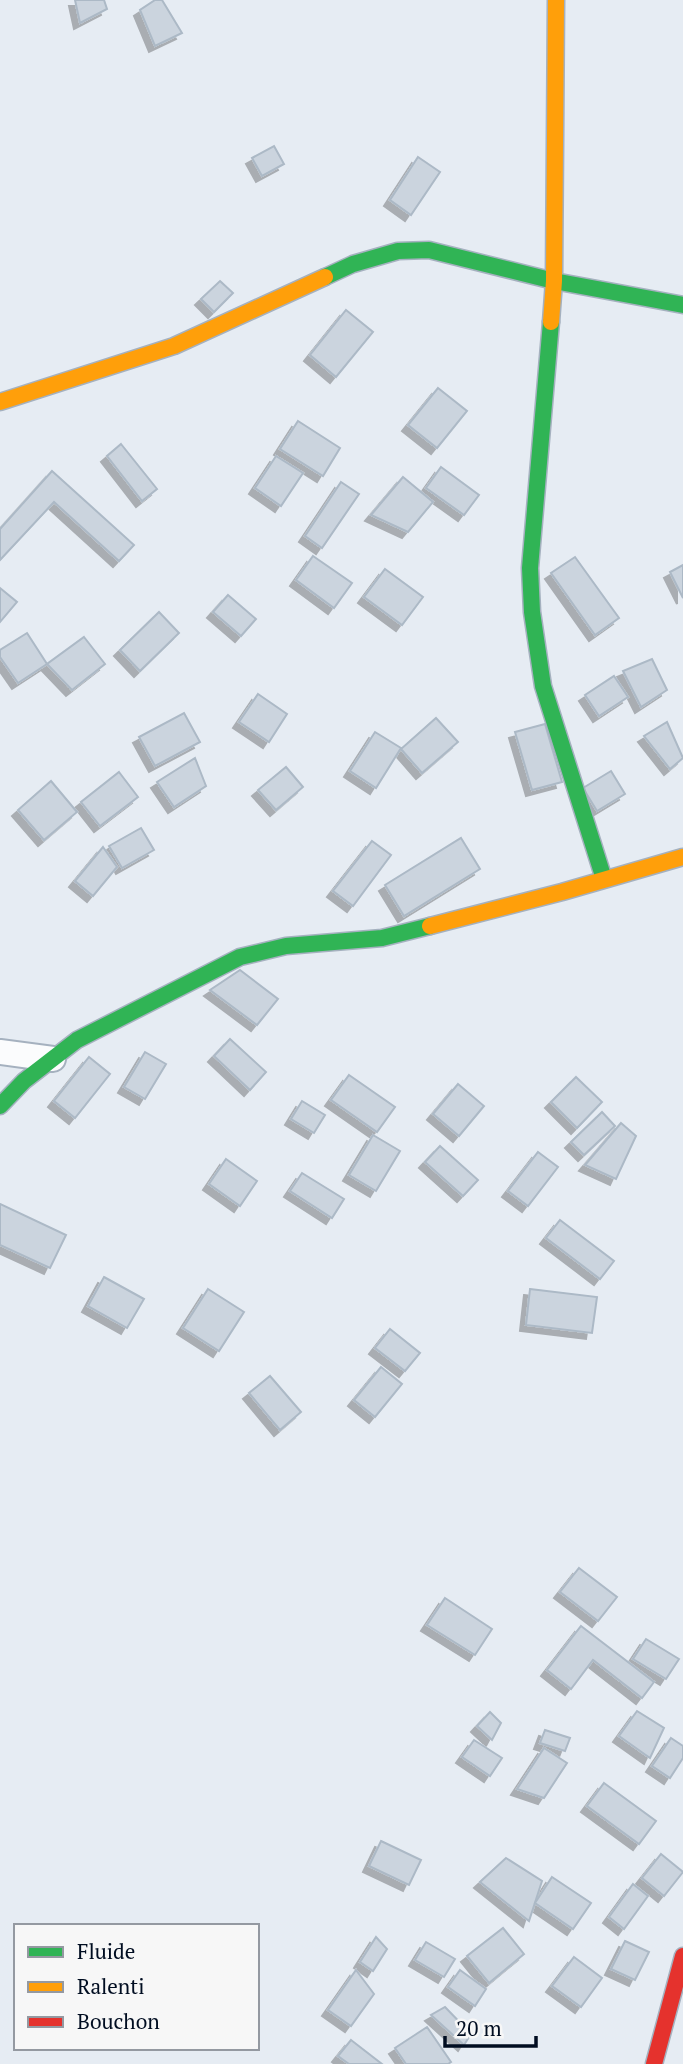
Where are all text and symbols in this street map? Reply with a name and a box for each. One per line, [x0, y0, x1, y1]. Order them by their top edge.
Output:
legend [14, 1924, 259, 2050]
text: Fluide [77, 1937, 135, 1965]
text: Ralenti [77, 1972, 144, 2000]
scale bar [445, 2004, 536, 2048]
text: Bouchon [77, 2007, 160, 2035]
text: 20 m [456, 2014, 502, 2042]

